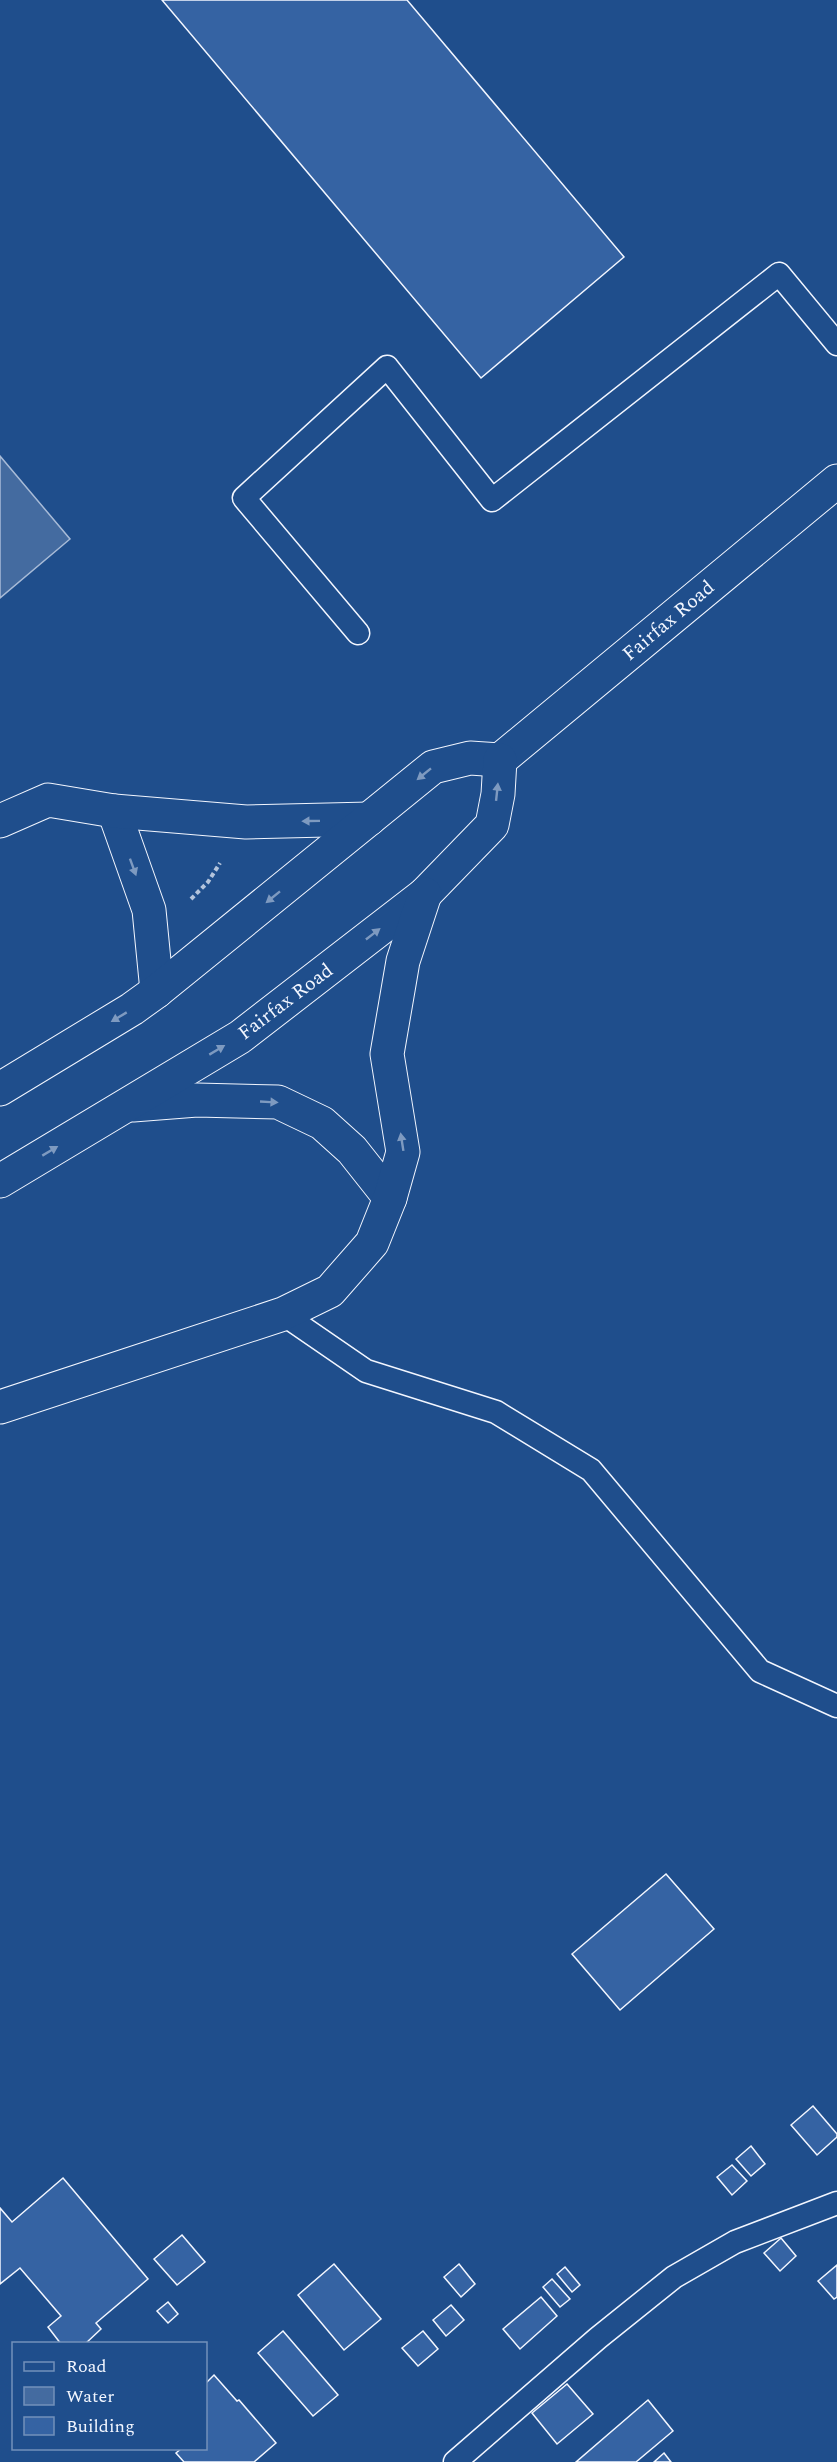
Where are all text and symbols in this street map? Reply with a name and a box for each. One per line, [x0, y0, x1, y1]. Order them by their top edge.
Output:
street label: Fairfax Road [616, 573, 721, 668]
one-way arrow [416, 768, 432, 781]
one-way arrow [492, 782, 502, 801]
one-way arrow [301, 816, 320, 826]
one-way arrow [129, 858, 139, 876]
one-way arrow [265, 891, 281, 904]
one-way arrow [366, 928, 381, 940]
street label: Fairfax Road [232, 956, 340, 1048]
one-way arrow [111, 1012, 127, 1023]
one-way arrow [209, 1045, 225, 1056]
one-way arrow [260, 1098, 279, 1107]
one-way arrow [397, 1132, 406, 1151]
one-way arrow [42, 1145, 58, 1156]
legend [12, 2342, 207, 2450]
text: Road [66, 2353, 107, 2380]
text: Water [66, 2383, 114, 2410]
text: Building [66, 2413, 135, 2440]

